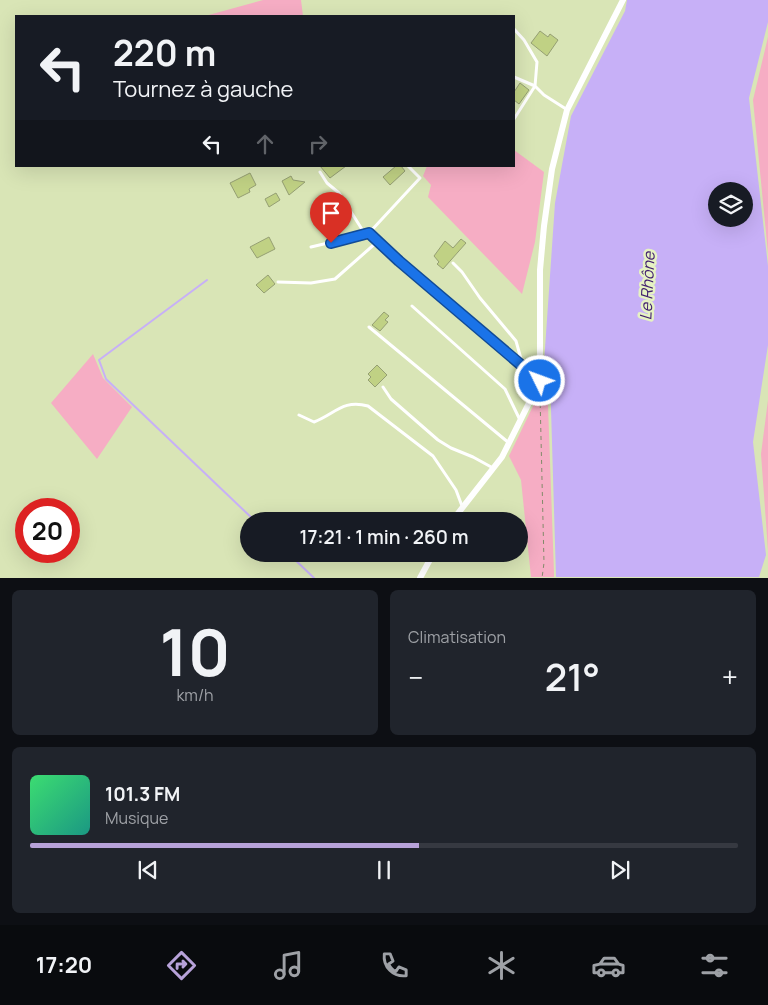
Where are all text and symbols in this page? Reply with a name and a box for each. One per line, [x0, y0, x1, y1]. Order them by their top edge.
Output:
text: 220 m [113, 29, 216, 77]
icon: left [30, 35, 95, 100]
text: Tournez à gauche [113, 74, 293, 104]
icon: left [198, 130, 226, 158]
icon: ahead [251, 130, 279, 158]
icon: right [304, 130, 332, 158]
map controls [708, 182, 753, 227]
button: layers [708, 182, 753, 227]
pin [310, 192, 352, 243]
icon: arrive [317, 199, 345, 227]
water label: Le Rhône [634, 250, 660, 321]
position arrow [513, 354, 565, 406]
speed limit sign: 20 [15, 498, 80, 563]
text: 17:21 · 1 min · 260 m [299, 524, 469, 550]
text: 10 [159, 607, 231, 696]
text: Climatisation [408, 626, 506, 648]
text: 21° [545, 650, 600, 702]
text: − [408, 658, 423, 696]
text: + [722, 658, 738, 696]
text: km/h [176, 684, 214, 706]
text: 101.3 FM [105, 781, 180, 807]
text: Musique [105, 807, 168, 829]
icon: previous [134, 856, 162, 884]
icon: pause [370, 856, 398, 884]
icon: next [606, 856, 634, 884]
icon: directions [164, 948, 199, 983]
icon: music [271, 948, 306, 983]
icon: phone [377, 948, 412, 983]
icon: climate [484, 948, 519, 983]
icon: car [591, 948, 626, 983]
icon: filters [697, 948, 732, 983]
text: 17:20 [36, 950, 92, 980]

